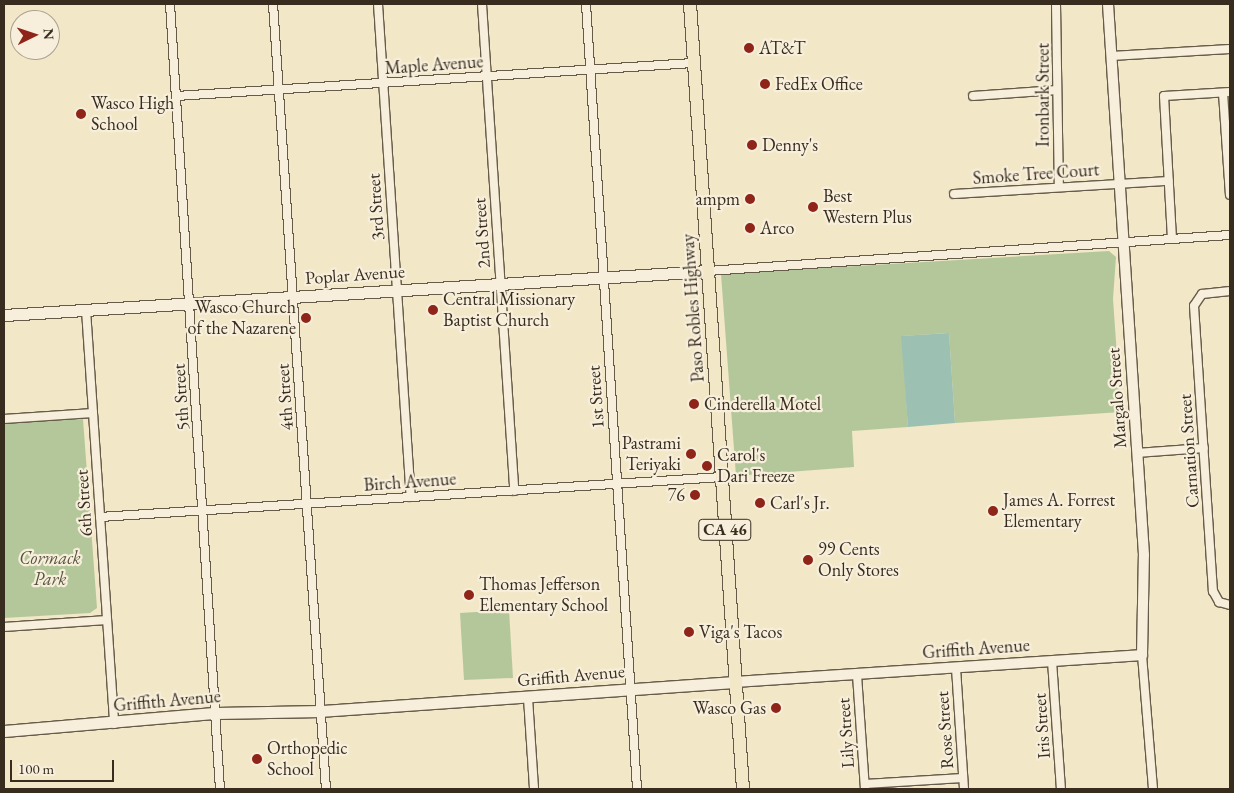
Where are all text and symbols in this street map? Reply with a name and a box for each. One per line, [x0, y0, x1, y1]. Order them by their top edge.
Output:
north arrow [10, 10, 60, 60]
text: N [40, 28, 58, 40]
place label: AT&T [759, 37, 805, 59]
marker: AT&T [743, 42, 755, 54]
street label: Ironbark Street [1032, 43, 1054, 147]
street label: Maple Avenue [384, 51, 484, 79]
place label: FedEx Office [775, 73, 863, 95]
marker: FedEx Office [759, 78, 771, 90]
place label: Wasco High School [91, 93, 174, 136]
marker: Wasco High School [75, 108, 87, 120]
place label: Denny's [762, 134, 818, 156]
marker: Denny's [746, 139, 758, 151]
street label: Smoke Tree Court [972, 159, 1100, 189]
street label: 3rd Street [363, 173, 389, 241]
place label: Best Western Plus [823, 186, 912, 228]
place label: ampm [695, 188, 740, 210]
marker: ampm [744, 193, 756, 205]
street label: 2nd Street [469, 197, 495, 269]
marker: Best Western Plus [807, 201, 819, 213]
place label: Arco [760, 217, 794, 239]
marker: Arco [744, 222, 756, 234]
street label: Paso Robles Highway [677, 233, 709, 383]
street label: Poplar Avenue [304, 261, 406, 289]
place label: Central Missionary Baptist Church [443, 289, 575, 332]
place label: Wasco Church of the Nazarene [188, 297, 296, 340]
marker: Central Missionary Baptist Church [427, 304, 439, 316]
marker: Wasco Church of the Nazarene [300, 312, 312, 324]
street label: Margalo Street [1103, 347, 1131, 449]
street label: 5th Street [168, 363, 194, 431]
street label: 4th Street [272, 363, 298, 431]
street label: 1st Street [583, 365, 609, 429]
place label: Cinderella Motel [704, 393, 821, 415]
street label: Carnation Street [1174, 393, 1204, 509]
marker: Cinderella Motel [688, 398, 700, 410]
place label: Pastrami Teriyaki [622, 433, 681, 476]
place label: Carol's Dari Freeze [717, 445, 795, 488]
marker: Pastrami Teriyaki [685, 448, 697, 460]
marker: Carol's Dari Freeze [701, 460, 713, 472]
street label: Birch Avenue [363, 468, 457, 496]
street label: 6th Street [71, 469, 97, 537]
place label: 76 [668, 484, 685, 506]
marker: 76 [689, 489, 701, 501]
place label: James A. Forrest Elementary [1003, 490, 1115, 532]
place label: Carl's Jr. [770, 492, 830, 514]
marker: Carl's Jr. [754, 497, 766, 509]
marker: James A. Forrest Elementary [987, 505, 999, 517]
road number: CA 46 [698, 516, 752, 544]
place label: 99 Cents Only Stores [818, 539, 899, 582]
park label: Cormack Park [19, 548, 81, 590]
marker: 99 Cents Only Stores [802, 554, 814, 566]
place label: Thomas Jefferson Elementary School [479, 574, 608, 616]
marker: Thomas Jefferson Elementary School [463, 589, 475, 601]
place label: Viga's Tacos [699, 621, 782, 643]
marker: Viga's Tacos [683, 626, 695, 638]
street label: Griffith Avenue [922, 634, 1030, 664]
street label: Griffith Avenue [516, 661, 626, 691]
street label: Griffith Avenue [112, 686, 222, 716]
street label: Rose Street [932, 690, 958, 770]
street label: Iris Street [1029, 693, 1055, 759]
place label: Wasco Gas [693, 697, 766, 719]
street label: Lily Street [833, 697, 859, 769]
marker: Wasco Gas [770, 702, 782, 714]
place label: Orthopedic School [267, 738, 348, 781]
scale bar [12, 750, 116, 782]
marker: Orthopedic School [251, 753, 263, 765]
text: 100 m [18, 759, 54, 778]

